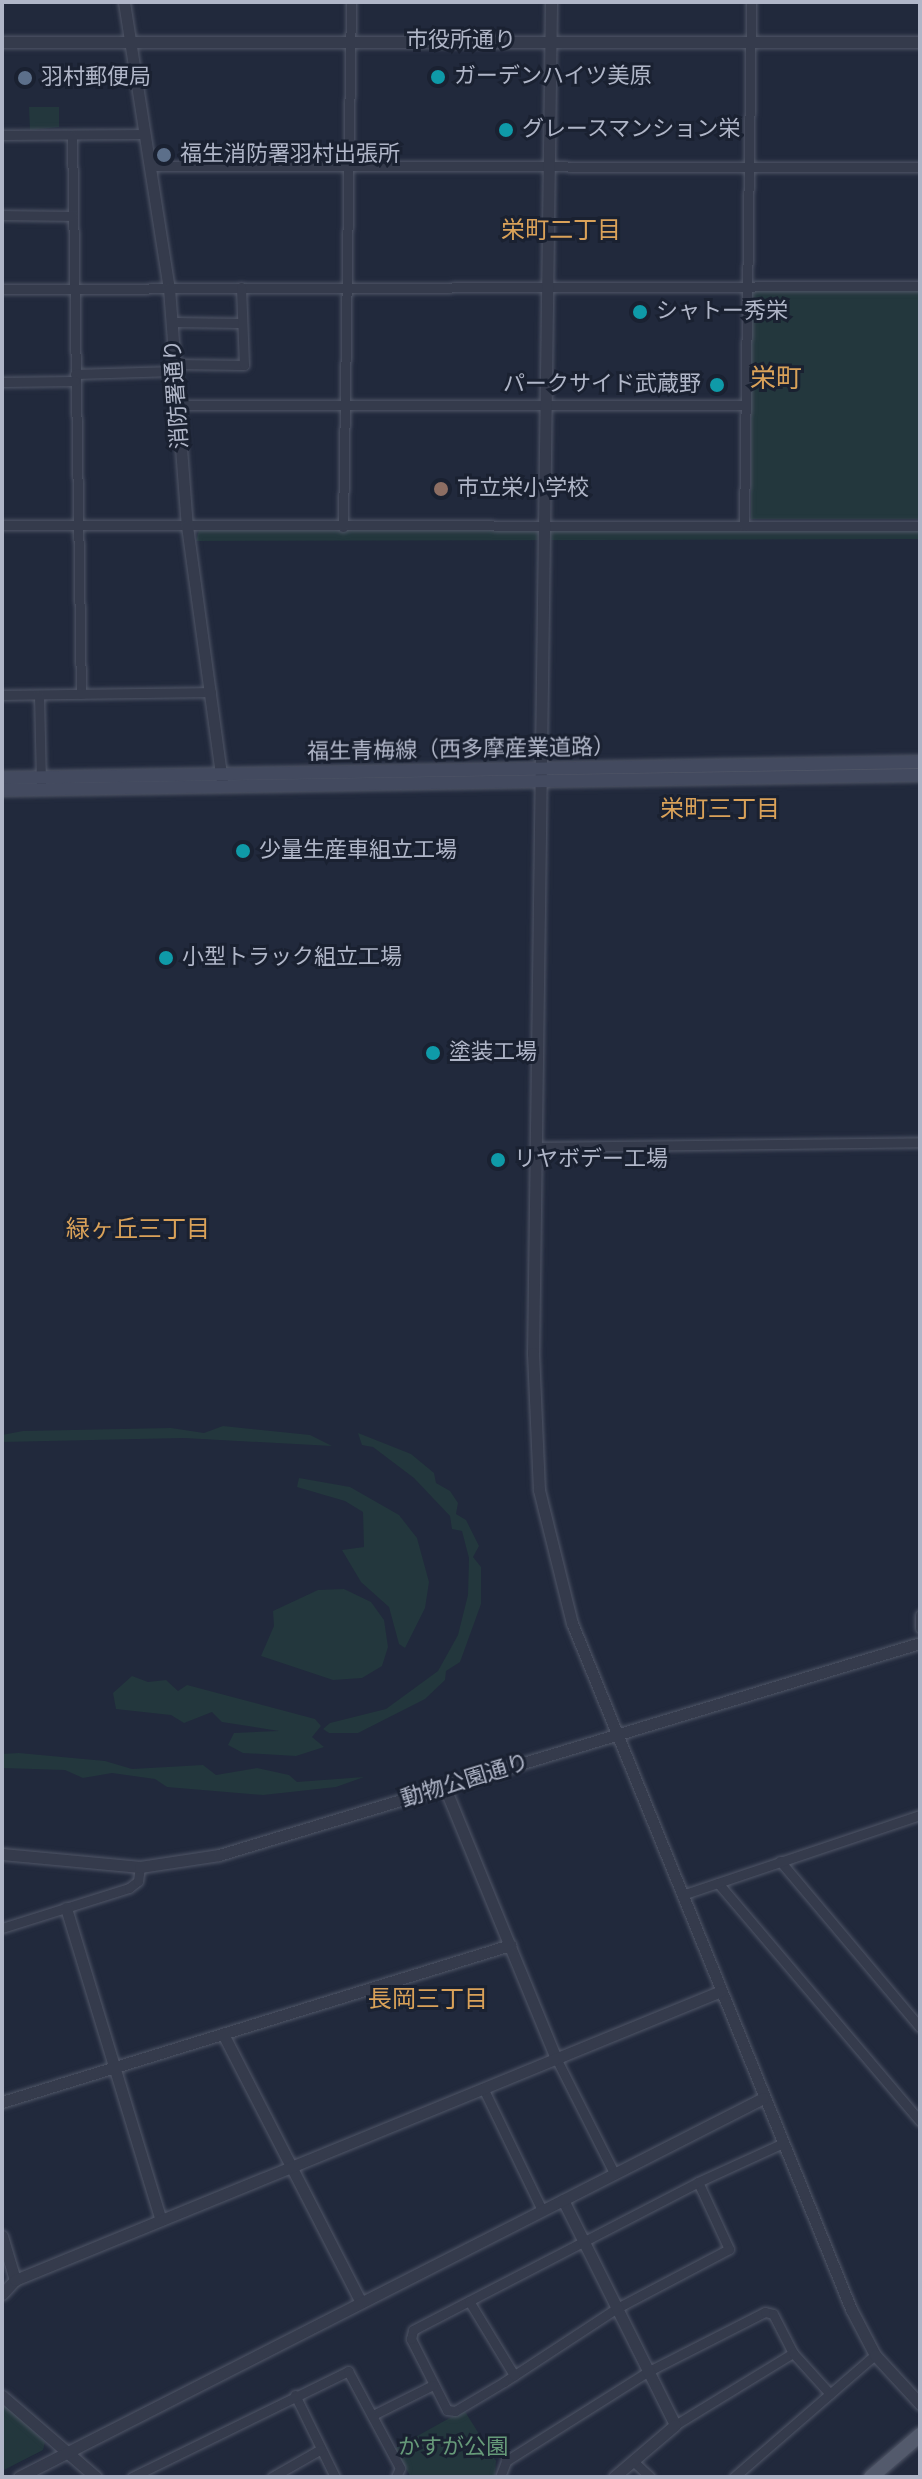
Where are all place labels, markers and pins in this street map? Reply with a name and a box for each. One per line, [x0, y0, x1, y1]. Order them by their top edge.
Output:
place label: ガーデンハイツ美原 [454, 64, 652, 90]
place label: 羽村郵便局 [41, 65, 151, 91]
marker: ガーデンハイツ美原 [429, 68, 447, 86]
marker: 羽村郵便局 [16, 69, 34, 87]
place label: グレースマンション栄 [522, 117, 742, 143]
marker: グレースマンション栄 [497, 121, 515, 139]
place label: 福生消防署羽村出張所 [180, 142, 400, 168]
marker: 福生消防署羽村出張所 [155, 146, 173, 164]
place label: シャトー秀栄 [656, 299, 788, 325]
marker: シャトー秀栄 [631, 303, 649, 321]
place label: パークサイド武蔵野 [503, 372, 701, 398]
marker: パークサイド武蔵野 [708, 376, 726, 394]
place label: 市立栄小学校 [457, 476, 589, 502]
marker: 市立栄小学校 [432, 480, 450, 498]
place label: 少量生産車組立工場 [259, 838, 457, 864]
marker: 少量生産車組立工場 [234, 842, 252, 860]
place label: 小型トラック組立工場 [182, 945, 402, 971]
marker: 小型トラック組立工場 [157, 949, 175, 967]
place label: 塗装工場 [449, 1040, 537, 1066]
marker: 塗装工場 [424, 1044, 442, 1062]
place label: リヤボデー工場 [514, 1147, 668, 1173]
marker: リヤボデー工場 [489, 1151, 507, 1169]

